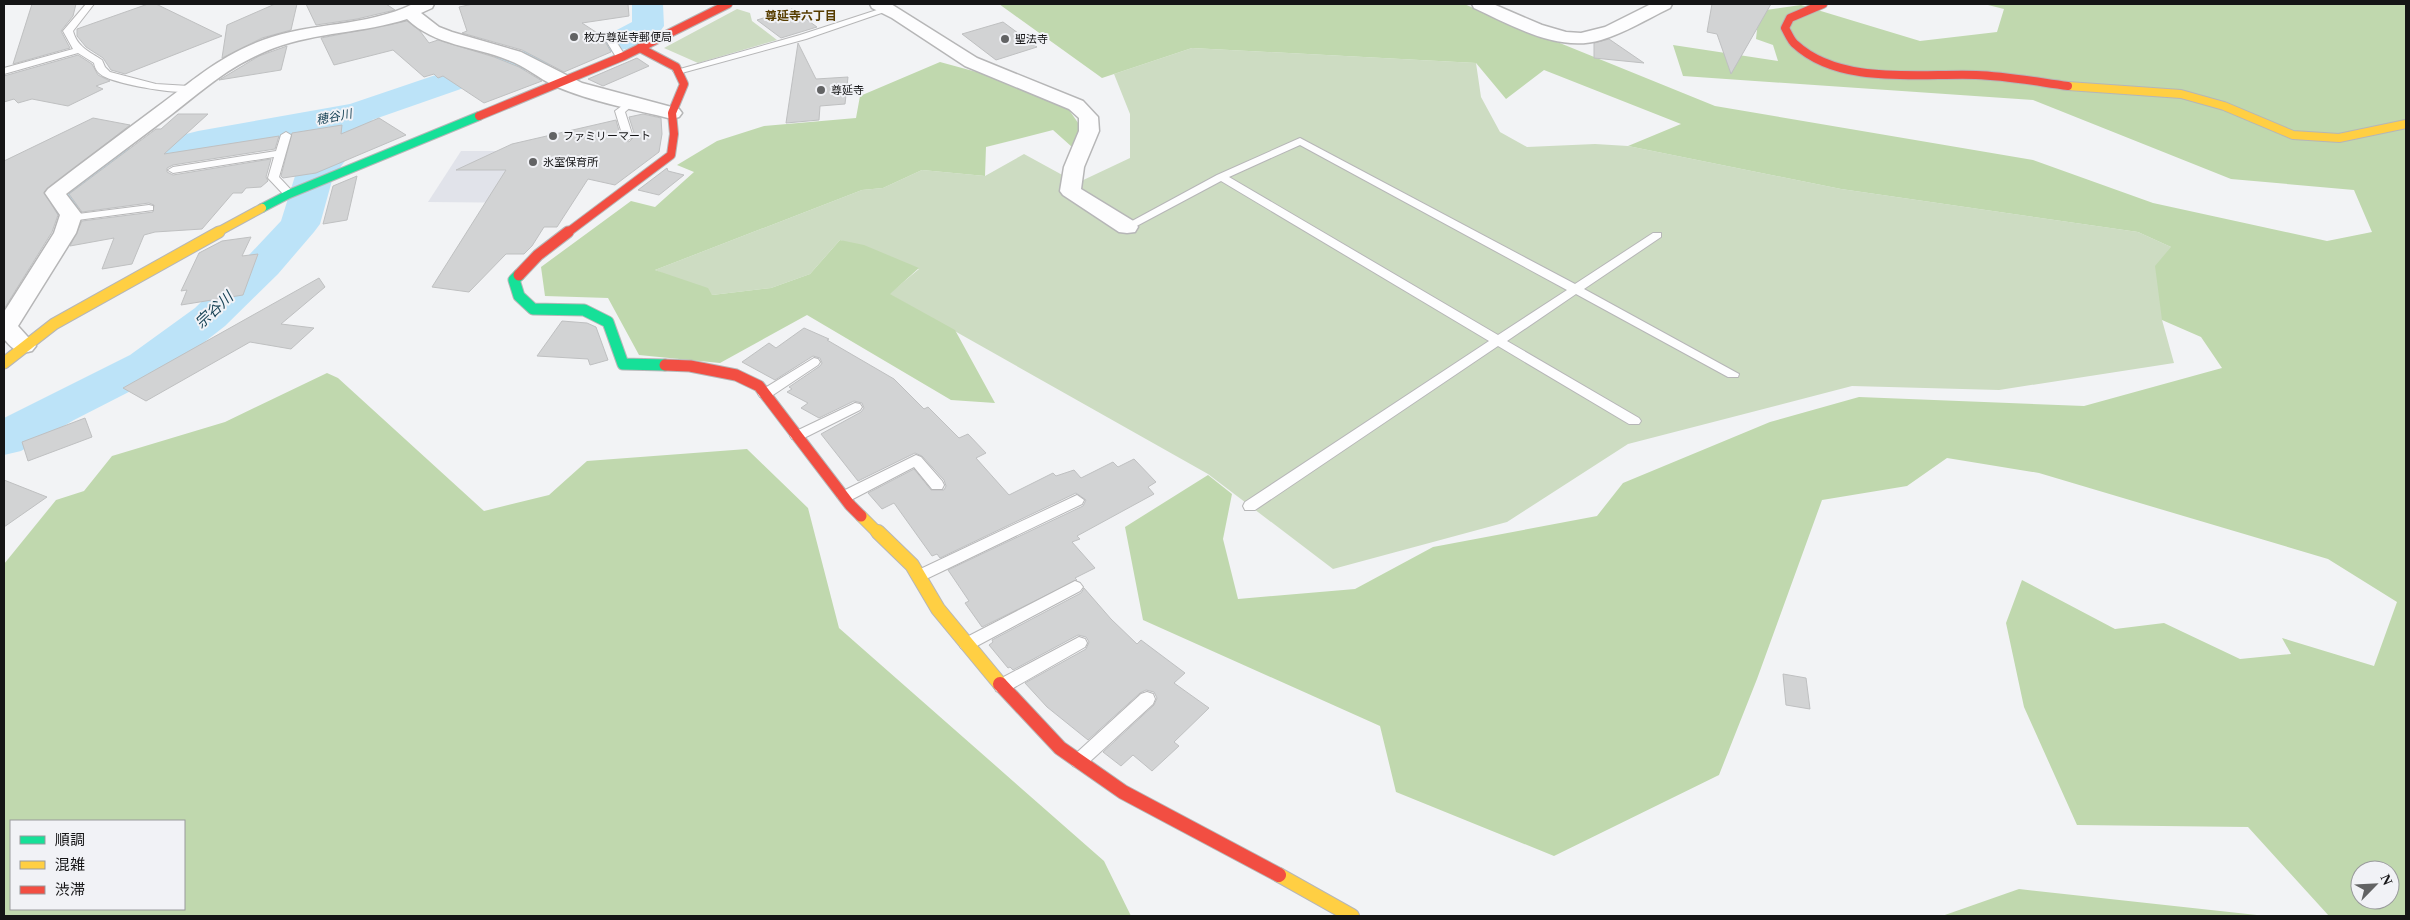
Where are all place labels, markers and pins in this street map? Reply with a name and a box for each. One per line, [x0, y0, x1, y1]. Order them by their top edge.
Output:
marker: 枚方尊延寺郵便局 [568, 31, 580, 43]
place label: 枚方尊延寺郵便局 [584, 31, 672, 43]
marker: 聖法寺 [999, 33, 1011, 45]
place label: 聖法寺 [1015, 33, 1048, 45]
marker: 尊延寺 [815, 84, 827, 96]
place label: 尊延寺 [831, 84, 864, 96]
marker: ファミリーマート [547, 130, 559, 142]
place label: ファミリーマート [563, 130, 651, 142]
marker: 氷室保育所 [527, 156, 539, 168]
place label: 氷室保育所 [543, 156, 599, 168]

